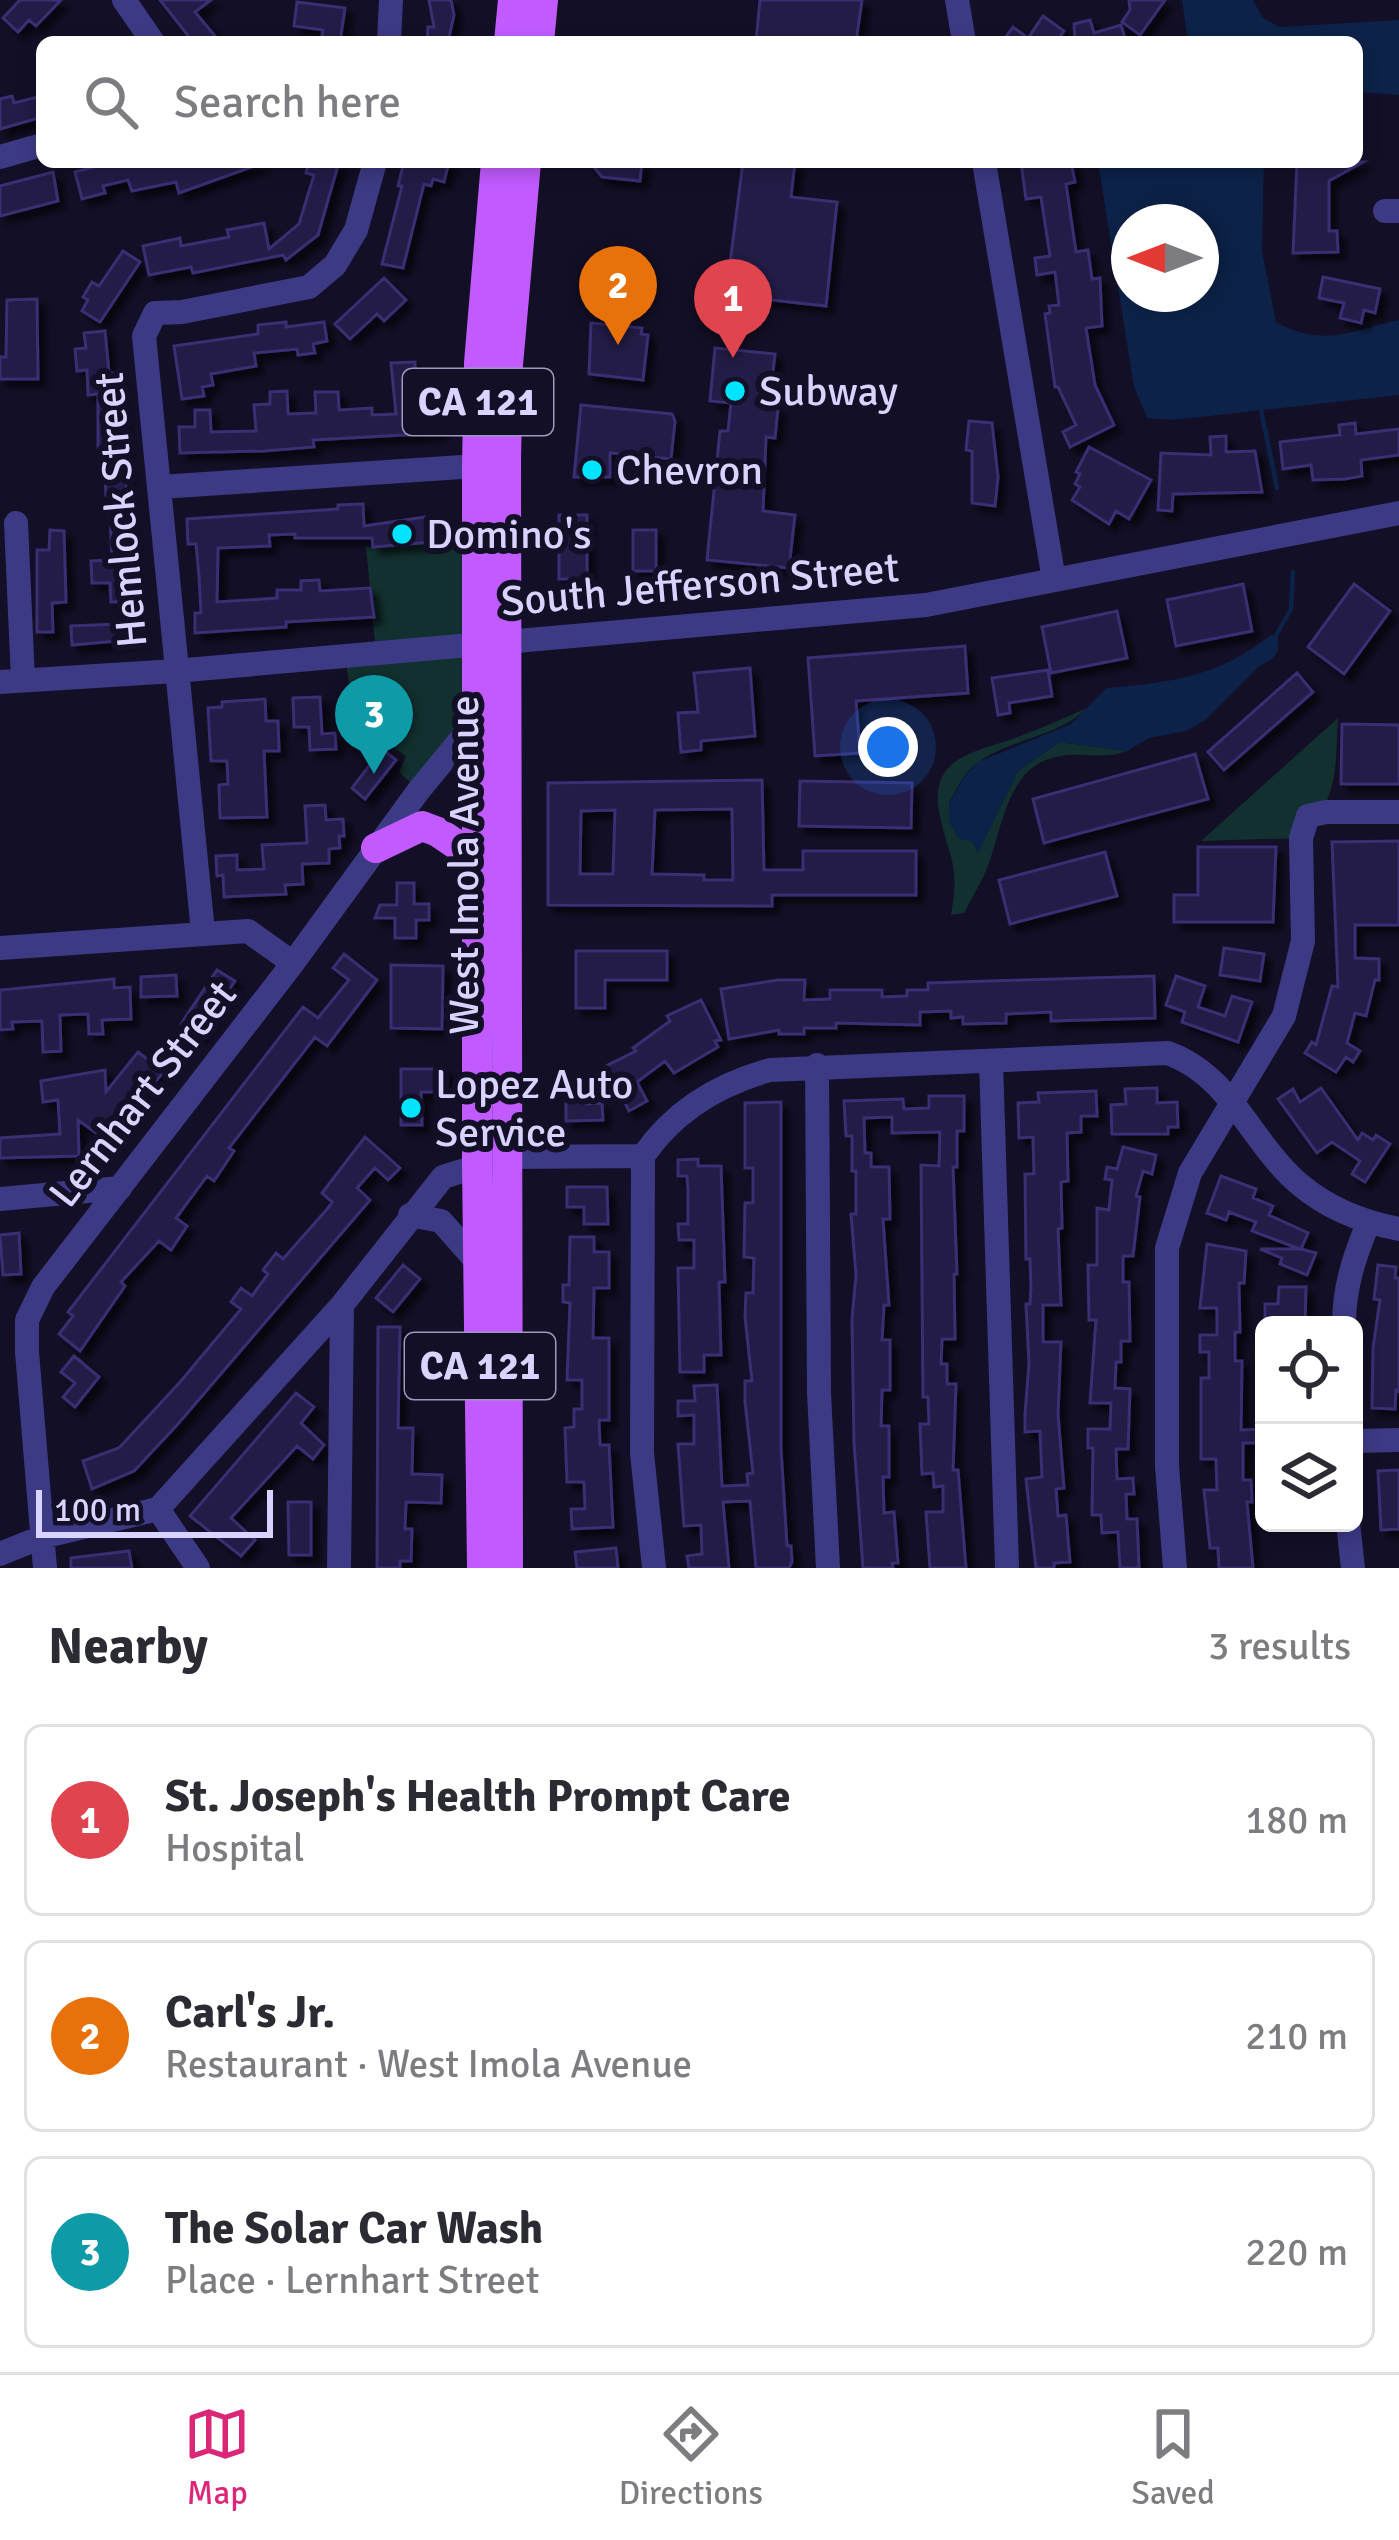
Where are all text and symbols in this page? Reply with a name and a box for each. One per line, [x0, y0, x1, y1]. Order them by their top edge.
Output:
search box [36, 36, 1363, 168]
icon: search [78, 69, 144, 135]
text: Search here [174, 75, 401, 130]
north arrow [1111, 204, 1219, 312]
pin: 2 [579, 246, 657, 345]
pin: 1 [694, 259, 772, 358]
place label: Subway [759, 366, 898, 417]
road number: CA 121 [403, 369, 553, 435]
street label: Hemlock Street [84, 370, 158, 650]
marker: Subway [722, 378, 748, 404]
place label: Chevron [616, 445, 763, 496]
marker: Chevron [579, 457, 605, 483]
place label: Domino's [426, 509, 592, 560]
marker: Domino's [389, 521, 415, 547]
street label: South Jefferson Street [499, 542, 901, 628]
pin: 3 [335, 675, 413, 774]
street label: West Imola Avenue [439, 695, 490, 1035]
your location [858, 717, 918, 777]
street label: Lernhart Street [39, 970, 247, 1218]
place label: Lopez Auto Service [435, 1059, 633, 1158]
marker: Lopez Auto Service [398, 1095, 424, 1121]
map controls [1255, 1316, 1363, 1532]
button: locate [1255, 1316, 1363, 1424]
road number: CA 121 [405, 1333, 555, 1399]
button: layers [1255, 1424, 1363, 1532]
scale bar [36, 1484, 273, 1537]
text: 100 m [54, 1490, 141, 1531]
text: Nearby [48, 1615, 208, 1678]
text: 3 results [1208, 1622, 1351, 1670]
text: St. Joseph's Health Prompt Care [165, 1769, 791, 1824]
text: 1 [79, 1796, 101, 1844]
text: 180 m [1245, 1796, 1348, 1844]
text: Hospital [165, 1824, 305, 1872]
text: Carl's Jr. [165, 1985, 335, 2040]
text: 2 [79, 2012, 101, 2060]
text: 210 m [1245, 2012, 1348, 2060]
text: Restaurant · West Imola Avenue [165, 2040, 692, 2088]
text: The Solar Car Wash [165, 2201, 543, 2256]
text: 3 [79, 2228, 101, 2276]
text: 220 m [1245, 2228, 1348, 2276]
text: Place · Lernhart Street [165, 2256, 540, 2304]
tab: Map [184, 2401, 250, 2514]
tab: Directions [619, 2401, 763, 2514]
tab: Saved [1132, 2401, 1215, 2514]

